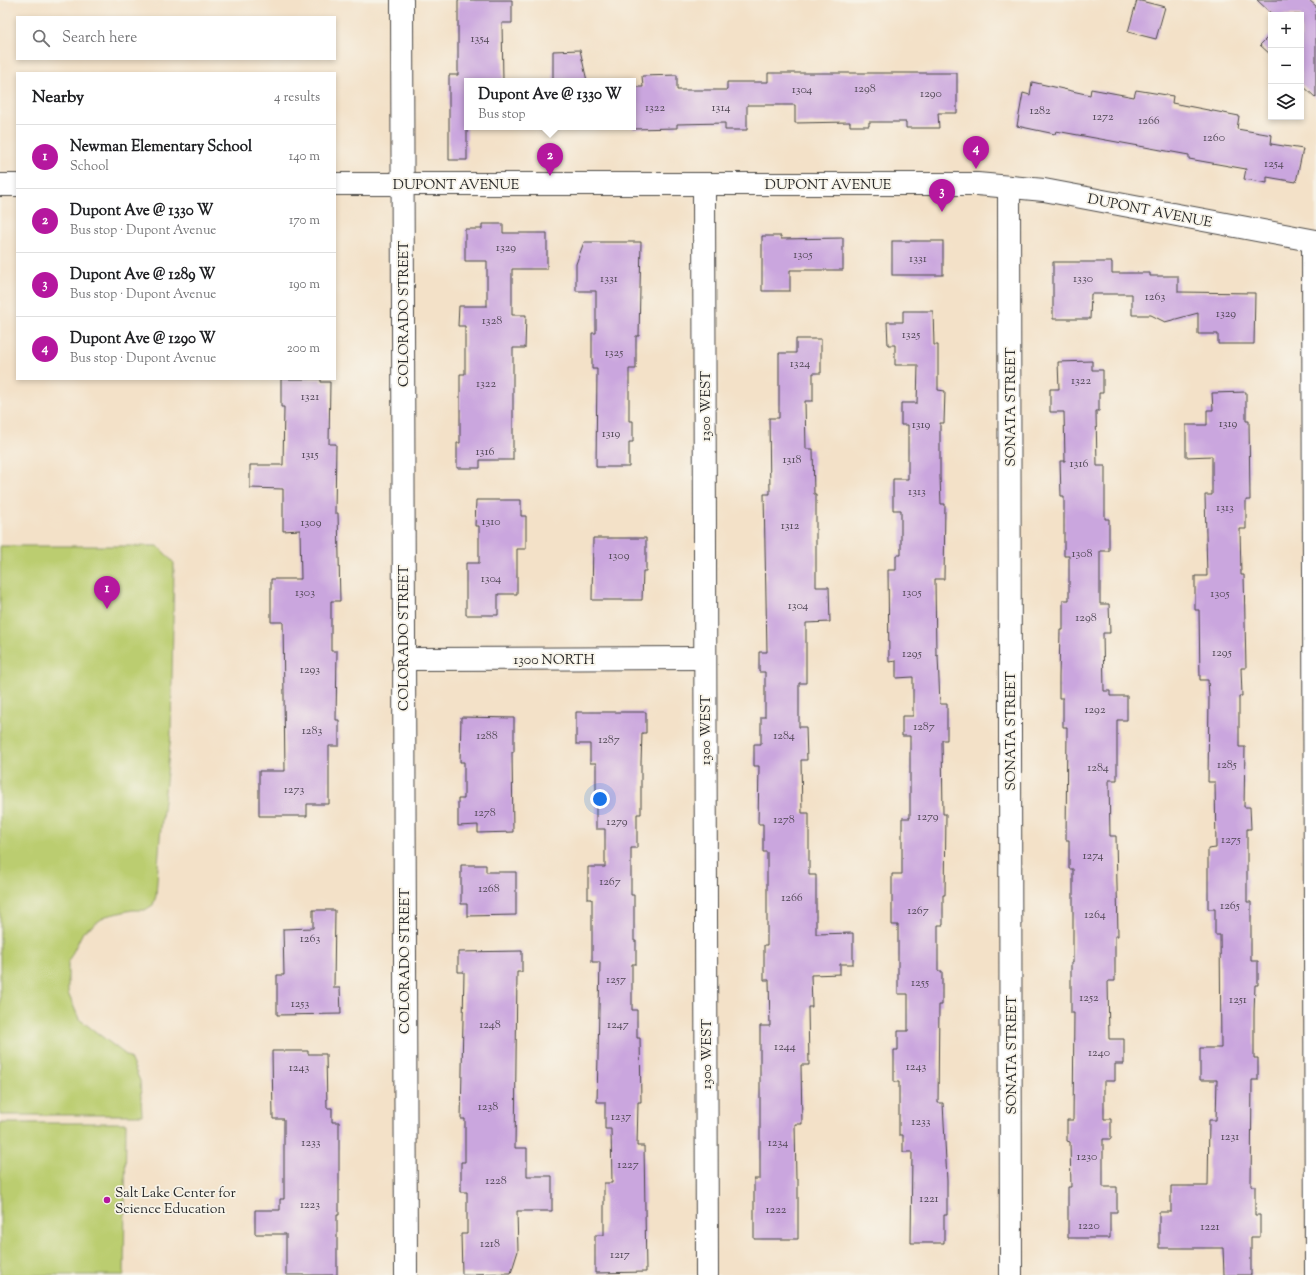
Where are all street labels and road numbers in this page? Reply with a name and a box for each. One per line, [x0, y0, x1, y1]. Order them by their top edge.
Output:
street label: DUPONT AVENUE [393, 176, 520, 196]
street label: DUPONT AVENUE [765, 176, 892, 196]
street label: DUPONT AVENUE [1086, 190, 1214, 234]
street label: COLORADO STREET [395, 241, 415, 387]
street label: SONATA STREET [1002, 347, 1022, 467]
street label: 1300 WEST [697, 371, 717, 441]
street label: COLORADO STREET [395, 565, 415, 711]
street label: 1300 NORTH [514, 651, 594, 671]
street label: SONATA STREET [1002, 671, 1022, 791]
street label: 1300 WEST [697, 695, 717, 765]
street label: COLORADO STREET [396, 888, 416, 1034]
street label: SONATA STREET [1003, 995, 1023, 1115]
street label: 1300 WEST [698, 1019, 718, 1089]

